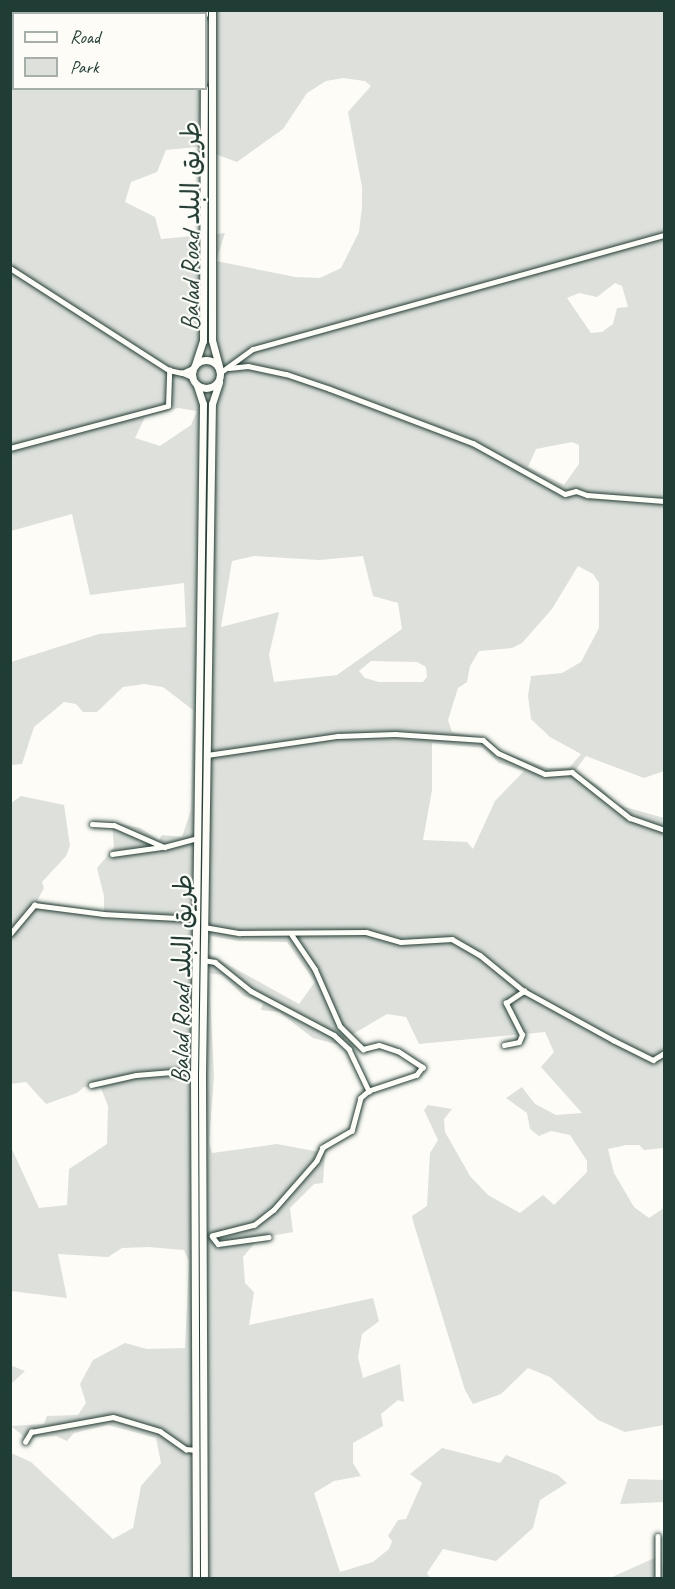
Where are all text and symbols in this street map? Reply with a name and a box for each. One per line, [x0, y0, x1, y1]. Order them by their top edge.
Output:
legend [12, 12, 207, 90]
text: Road [70, 26, 100, 48]
text: Park [70, 56, 99, 78]
street label: Balad Road طريق البلد [175, 121, 207, 331]
street label: Balad Road طريق البلد [165, 874, 199, 1084]

